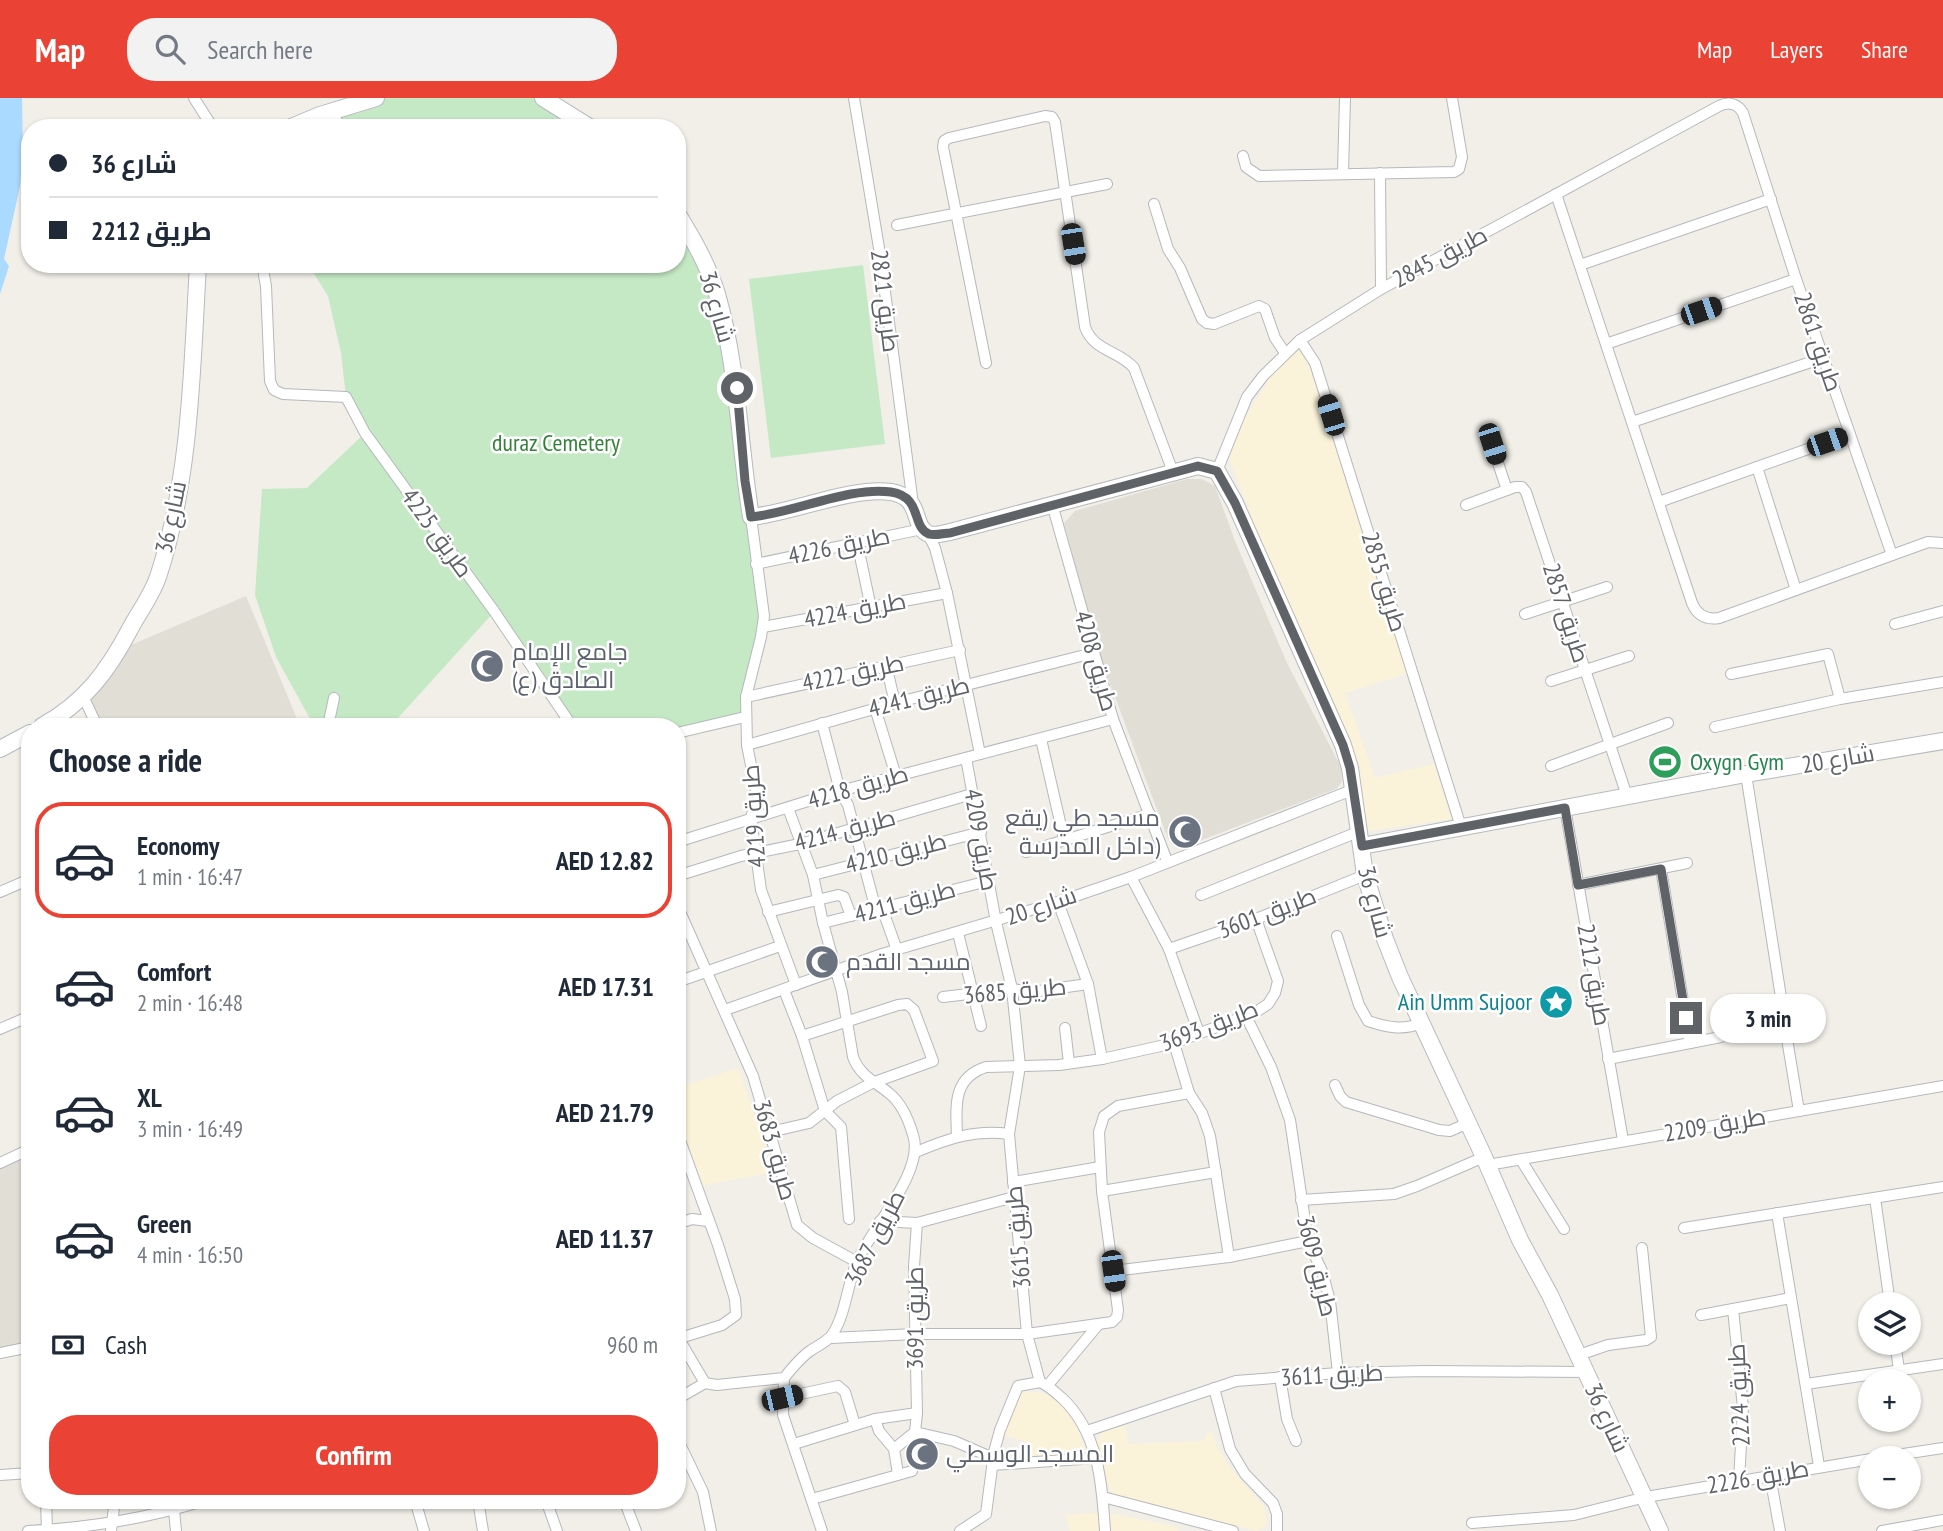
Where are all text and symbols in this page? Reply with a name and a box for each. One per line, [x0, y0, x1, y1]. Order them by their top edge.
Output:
search box [127, 18, 617, 81]
text: Map [35, 28, 85, 71]
icon: search [151, 30, 189, 68]
text: Search here [207, 33, 313, 66]
text: Map [1697, 34, 1732, 65]
text: Layers [1770, 34, 1823, 65]
text: Share [1861, 34, 1908, 65]
text: شارع 36 [91, 147, 177, 180]
text: طريق 2212 [91, 214, 212, 247]
street label: طريق 2845 [1387, 219, 1493, 294]
car [1060, 222, 1087, 266]
street label: طريق 2821 [864, 248, 907, 354]
street label: شارع 36 [692, 267, 742, 347]
street label: طريق 2861 [1787, 288, 1850, 396]
car [1678, 294, 1725, 328]
route start [721, 372, 753, 404]
car [1315, 392, 1348, 438]
car [1476, 421, 1509, 467]
car [1804, 425, 1851, 459]
park label: duraz Cemetery [492, 427, 620, 458]
street label: شارع 36 [148, 478, 194, 556]
street label: طريق 4225 [395, 482, 480, 584]
street label: طريق 4226 [785, 520, 893, 571]
street label: طريق 2855 [1355, 528, 1414, 636]
street label: طريق 2857 [1536, 559, 1597, 667]
street label: طريق 4224 [801, 584, 908, 635]
street label: طريق 4208 [1067, 607, 1126, 715]
place label: جامع الإمام الصادق (ع) [512, 636, 627, 696]
mosque icon: جامع الإمام الصادق (ع) [468, 647, 506, 685]
street label: طريق 4222 [799, 647, 907, 698]
street label: طريق 4241 [865, 669, 973, 724]
street label: شارع 20 [1799, 737, 1877, 781]
text: Choose a ride [49, 739, 202, 781]
sports icon: Oxygn Gym [1646, 743, 1684, 781]
place label: Oxygn Gym [1690, 746, 1784, 777]
street label: طريق 4218 [804, 757, 912, 816]
street label: طريق 4219 [734, 764, 773, 869]
street label: طريق 4209 [957, 786, 1006, 893]
street label: طريق 4214 [791, 801, 899, 858]
place label: مسجد طي (يقع داخل المدرسة) [1005, 802, 1160, 861]
mosque icon: مسجد طي (يقع داخل المدرسة) [1166, 813, 1204, 851]
street label: طريق 4210 [842, 825, 950, 880]
icon: car [53, 829, 116, 892]
text: Economy [137, 829, 219, 862]
text: AED 12.82 [556, 844, 654, 877]
text: 1 min · 16:47 [137, 862, 243, 891]
street label: شارع 36 [1350, 863, 1400, 941]
street label: طريق 4211 [851, 873, 959, 930]
street label: شارع 20 [1001, 879, 1081, 933]
street label: طريق 3601 [1213, 880, 1321, 945]
street label: طريق 2212 [1570, 921, 1619, 1028]
mosque icon: مسجد القدم [803, 943, 841, 981]
place label: مسجد القدم [846, 946, 971, 978]
icon: car [53, 955, 116, 1018]
text: Comfort [137, 955, 211, 988]
text: AED 17.31 [558, 970, 654, 1003]
street label: طريق 3685 [962, 971, 1068, 1010]
place icon: Ain Umm Sujoor [1537, 983, 1575, 1021]
place label: Ain Umm Sujoor [1398, 986, 1532, 1017]
text: 2 min · 16:48 [137, 988, 243, 1017]
street label: طريق 3693 [1155, 993, 1263, 1058]
callout: 3 min [1710, 993, 1826, 1042]
route end [1670, 1002, 1702, 1034]
text: 3 min [1745, 1004, 1791, 1033]
icon: car [53, 1081, 116, 1144]
text: XL [137, 1081, 162, 1114]
text: AED 21.79 [556, 1096, 654, 1129]
street label: طريق 3683 [746, 1096, 805, 1204]
street label: طريق 2209 [1661, 1100, 1768, 1149]
text: 3 min · 16:49 [137, 1114, 243, 1143]
street label: طريق 3615 [998, 1184, 1037, 1290]
street label: طريق 3687 [837, 1185, 912, 1291]
icon: car [53, 1207, 116, 1270]
text: Green [137, 1207, 192, 1240]
street label: طريق 3609 [1290, 1212, 1345, 1320]
text: AED 11.37 [556, 1222, 654, 1255]
text: 4 min · 16:50 [137, 1240, 243, 1269]
car [1100, 1249, 1127, 1293]
street label: طريق 3691 [899, 1266, 930, 1370]
map controls [1858, 1292, 1921, 1509]
button: layers [1858, 1292, 1921, 1355]
icon: cash [49, 1326, 87, 1364]
text: Cash [105, 1328, 147, 1361]
text: 960 m [607, 1330, 658, 1359]
street label: طريق 2224 [1720, 1343, 1757, 1447]
street label: طريق 3611 [1280, 1356, 1384, 1393]
button: + [1858, 1369, 1921, 1432]
street label: شارع 36 [1577, 1378, 1637, 1458]
car [760, 1383, 805, 1413]
button: Confirm [49, 1415, 658, 1495]
mosque icon: المسجد الوسطي [903, 1435, 941, 1473]
place label: المسجد الوسطي [946, 1438, 1114, 1473]
button: − [1858, 1446, 1921, 1509]
street label: طريق 2226 [1704, 1452, 1811, 1501]

